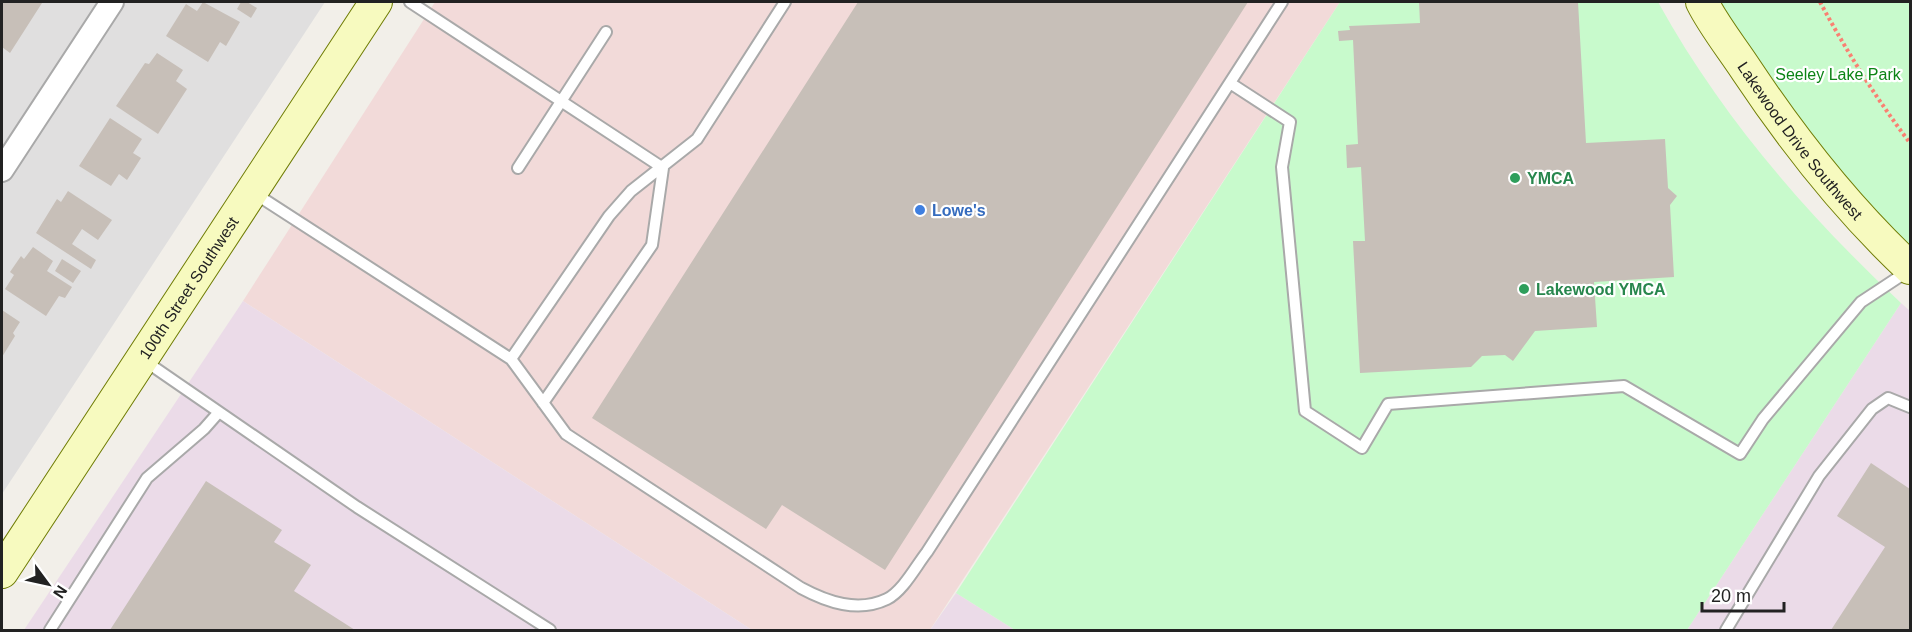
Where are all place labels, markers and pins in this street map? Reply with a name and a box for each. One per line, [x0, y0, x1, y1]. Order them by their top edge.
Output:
place label: YMCA [1527, 170, 1575, 187]
marker: YMCA [1508, 171, 1522, 185]
place label: Lowe's [932, 202, 986, 219]
marker: Lowe's [913, 203, 927, 217]
place label: Lakewood YMCA [1536, 281, 1666, 298]
marker: Lakewood YMCA [1517, 282, 1531, 296]

